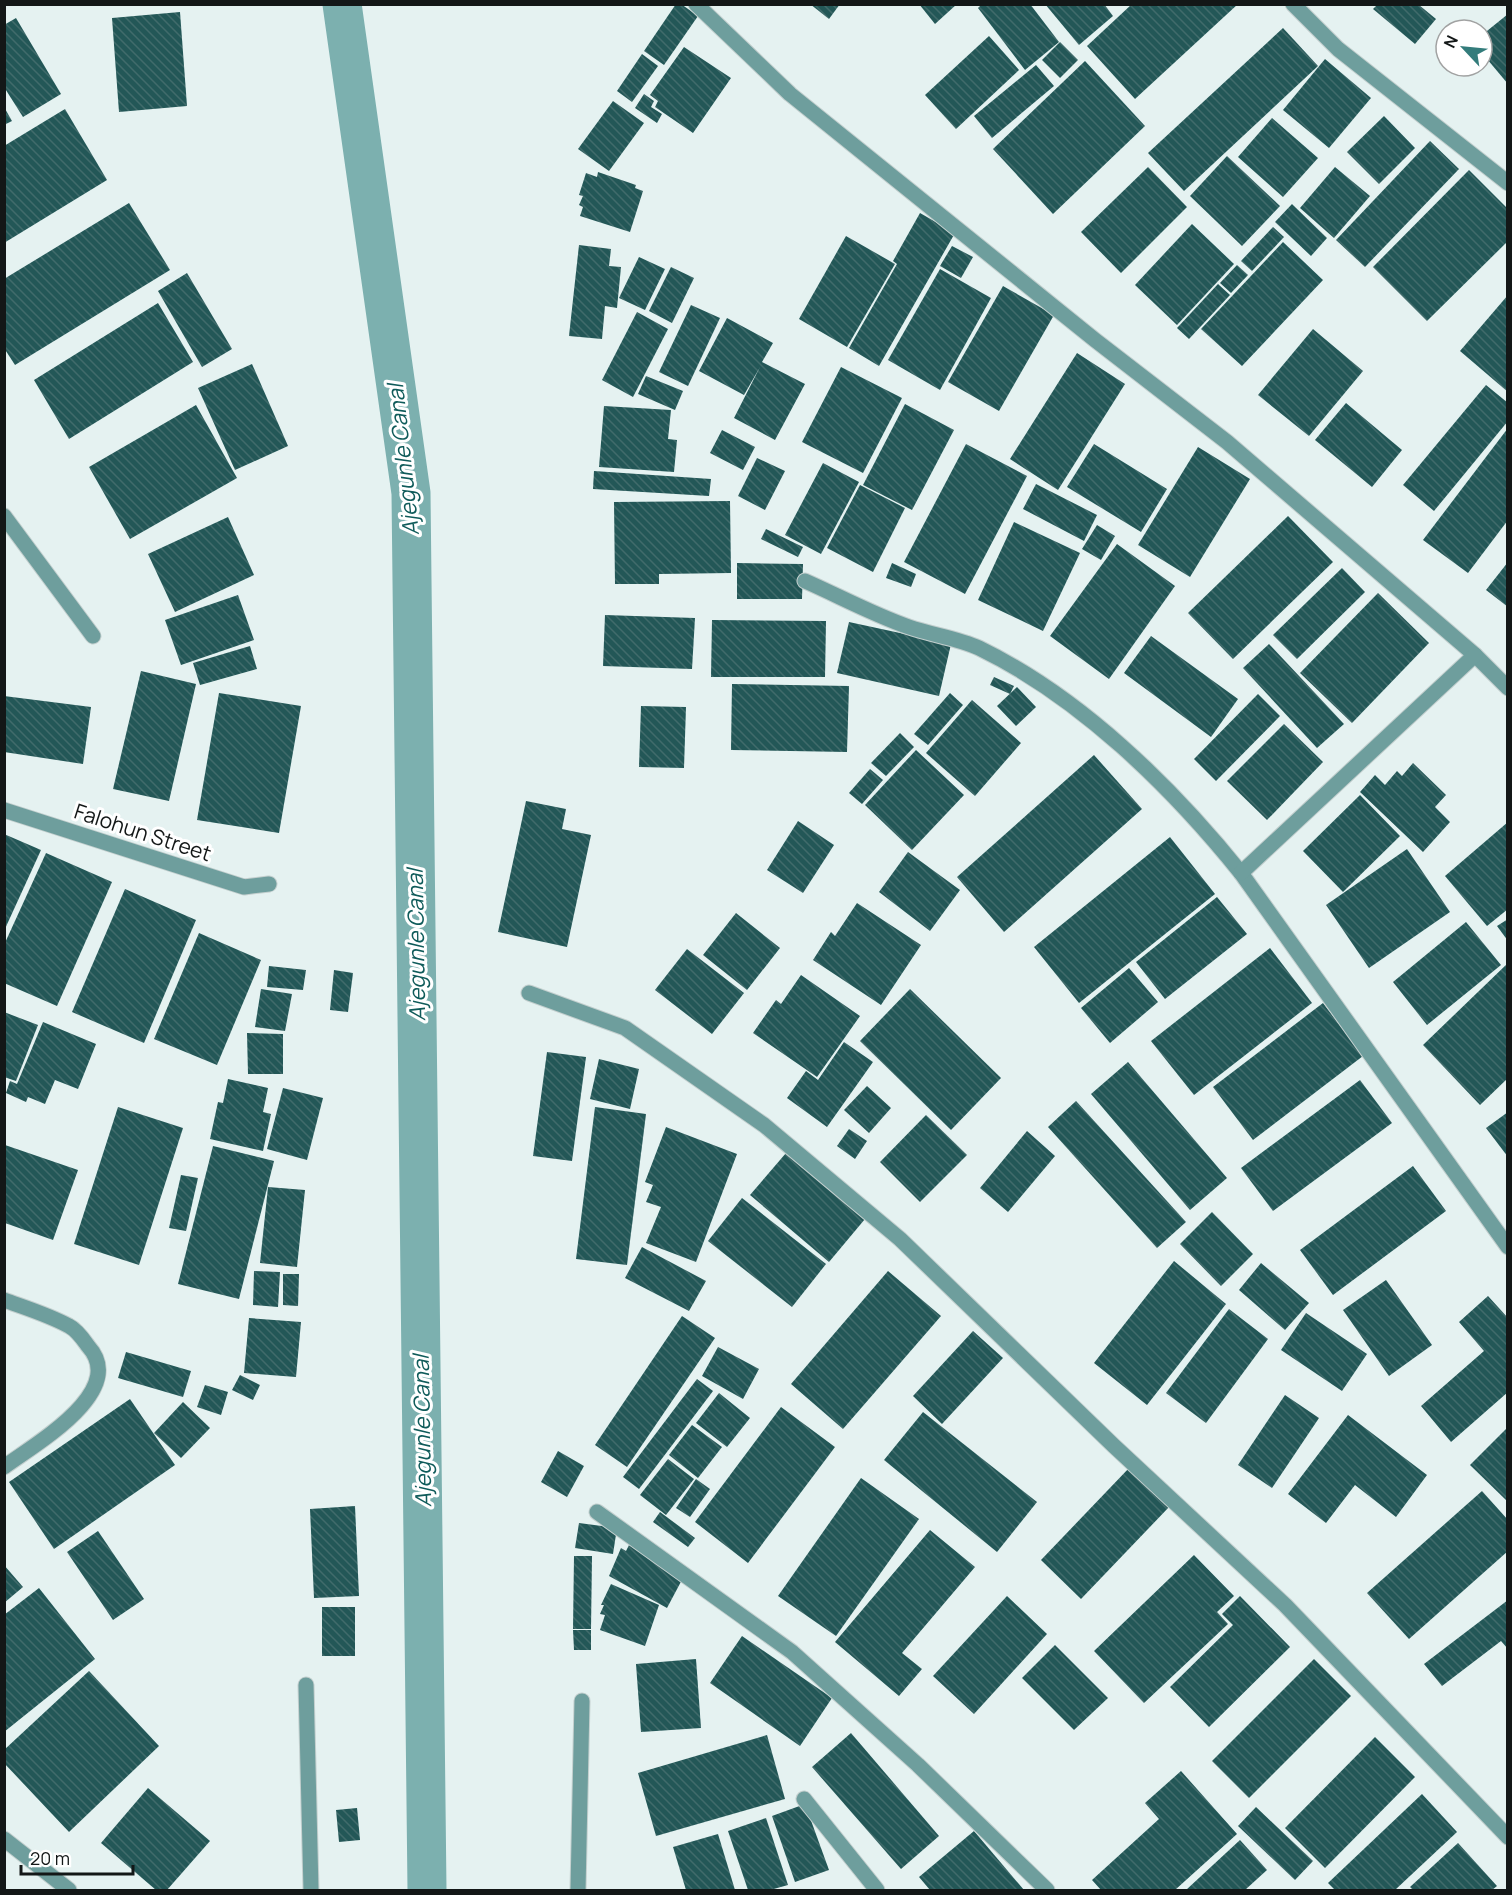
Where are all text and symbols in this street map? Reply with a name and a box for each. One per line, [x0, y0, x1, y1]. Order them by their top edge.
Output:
north arrow [1434, 18, 1494, 78]
text: N [1438, 31, 1463, 51]
water label: Ajegunle Canal [380, 380, 426, 537]
street label: Falohun Street [71, 797, 215, 867]
water label: Ajegunle Canal [400, 866, 432, 1021]
water label: Ajegunle Canal [406, 1352, 438, 1507]
scale bar [21, 1838, 134, 1876]
text: 20 m [30, 1846, 70, 1870]

